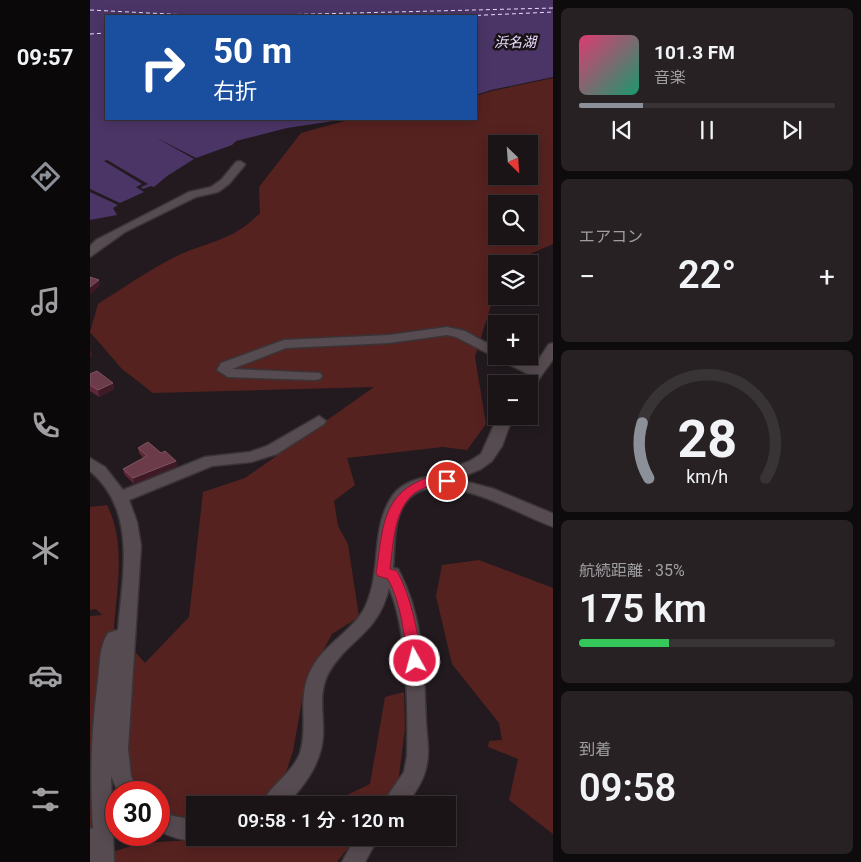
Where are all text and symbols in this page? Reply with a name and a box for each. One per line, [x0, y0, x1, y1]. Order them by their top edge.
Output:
text: 50 m [213, 31, 292, 72]
water label: 浜名湖 [494, 34, 538, 50]
icon: right [130, 35, 195, 100]
text: 101.3 FM [654, 41, 735, 64]
text: 09:57 [17, 45, 73, 70]
text: 音楽 [654, 68, 686, 87]
text: 右折 [213, 79, 257, 104]
icon: previous [608, 116, 636, 144]
icon: pause [693, 116, 721, 144]
icon: next [778, 116, 806, 144]
north arrow [488, 135, 538, 185]
map controls [488, 135, 538, 425]
icon: directions [28, 159, 63, 194]
button: search [488, 195, 538, 245]
text: エアコン [579, 227, 643, 246]
text: 22° [678, 253, 736, 297]
button: layers [488, 255, 538, 305]
text: − [579, 260, 595, 293]
text: + [819, 260, 835, 293]
icon: music [28, 284, 63, 319]
button: + [488, 315, 538, 365]
button: − [488, 375, 538, 425]
icon: phone [28, 408, 63, 443]
text: 28 [677, 409, 737, 470]
pin [426, 460, 468, 502]
text: km/h [686, 466, 728, 487]
icon: arrive [433, 467, 461, 495]
icon: climate [28, 533, 63, 568]
text: 航続距離 · 35% [579, 561, 685, 580]
text: 175 km [579, 587, 707, 631]
position arrow [388, 634, 440, 686]
icon: car [28, 658, 63, 693]
text: 到着 [579, 740, 611, 759]
text: 09:58 [579, 766, 676, 810]
speed limit sign: 30 [105, 781, 170, 846]
icon: filters [28, 782, 63, 817]
text: 09:58 · 1 分 · 120 m [238, 809, 404, 832]

